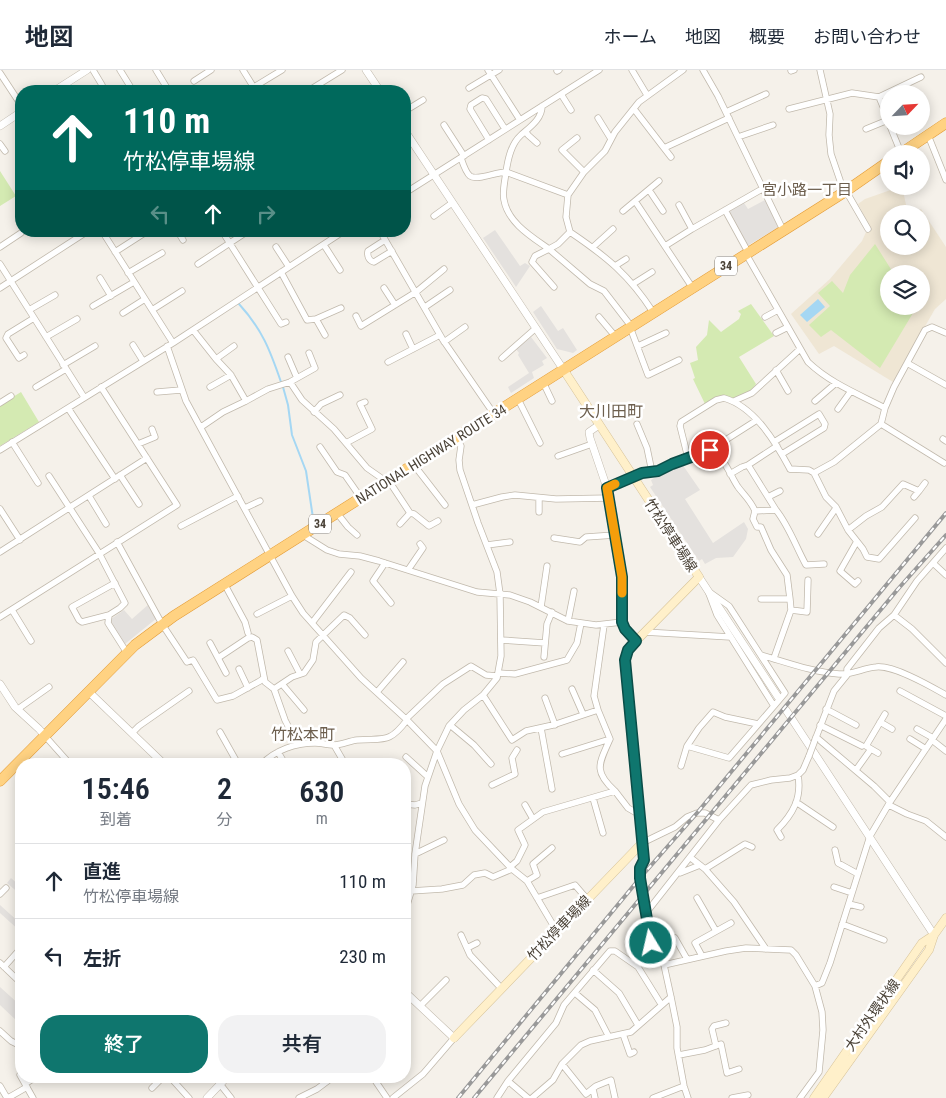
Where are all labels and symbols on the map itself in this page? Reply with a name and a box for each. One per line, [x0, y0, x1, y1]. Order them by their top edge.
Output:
north arrow [880, 85, 930, 135]
district label: 宮小路一丁目 [762, 181, 852, 199]
road number: 34 [715, 257, 737, 276]
street label: NATIONAL HIGHWAY ROUTE 34 [353, 401, 509, 507]
district label: 大川田町 [579, 402, 643, 421]
pin [689, 429, 731, 471]
street label: 竹松停車場線 [641, 495, 701, 575]
road number: 34 [309, 514, 331, 534]
district label: 竹松本町 [271, 725, 335, 744]
street label: 竹松停車場線 [524, 892, 594, 964]
position arrow [624, 916, 676, 968]
street label: 大村外環状線 [841, 976, 903, 1054]

